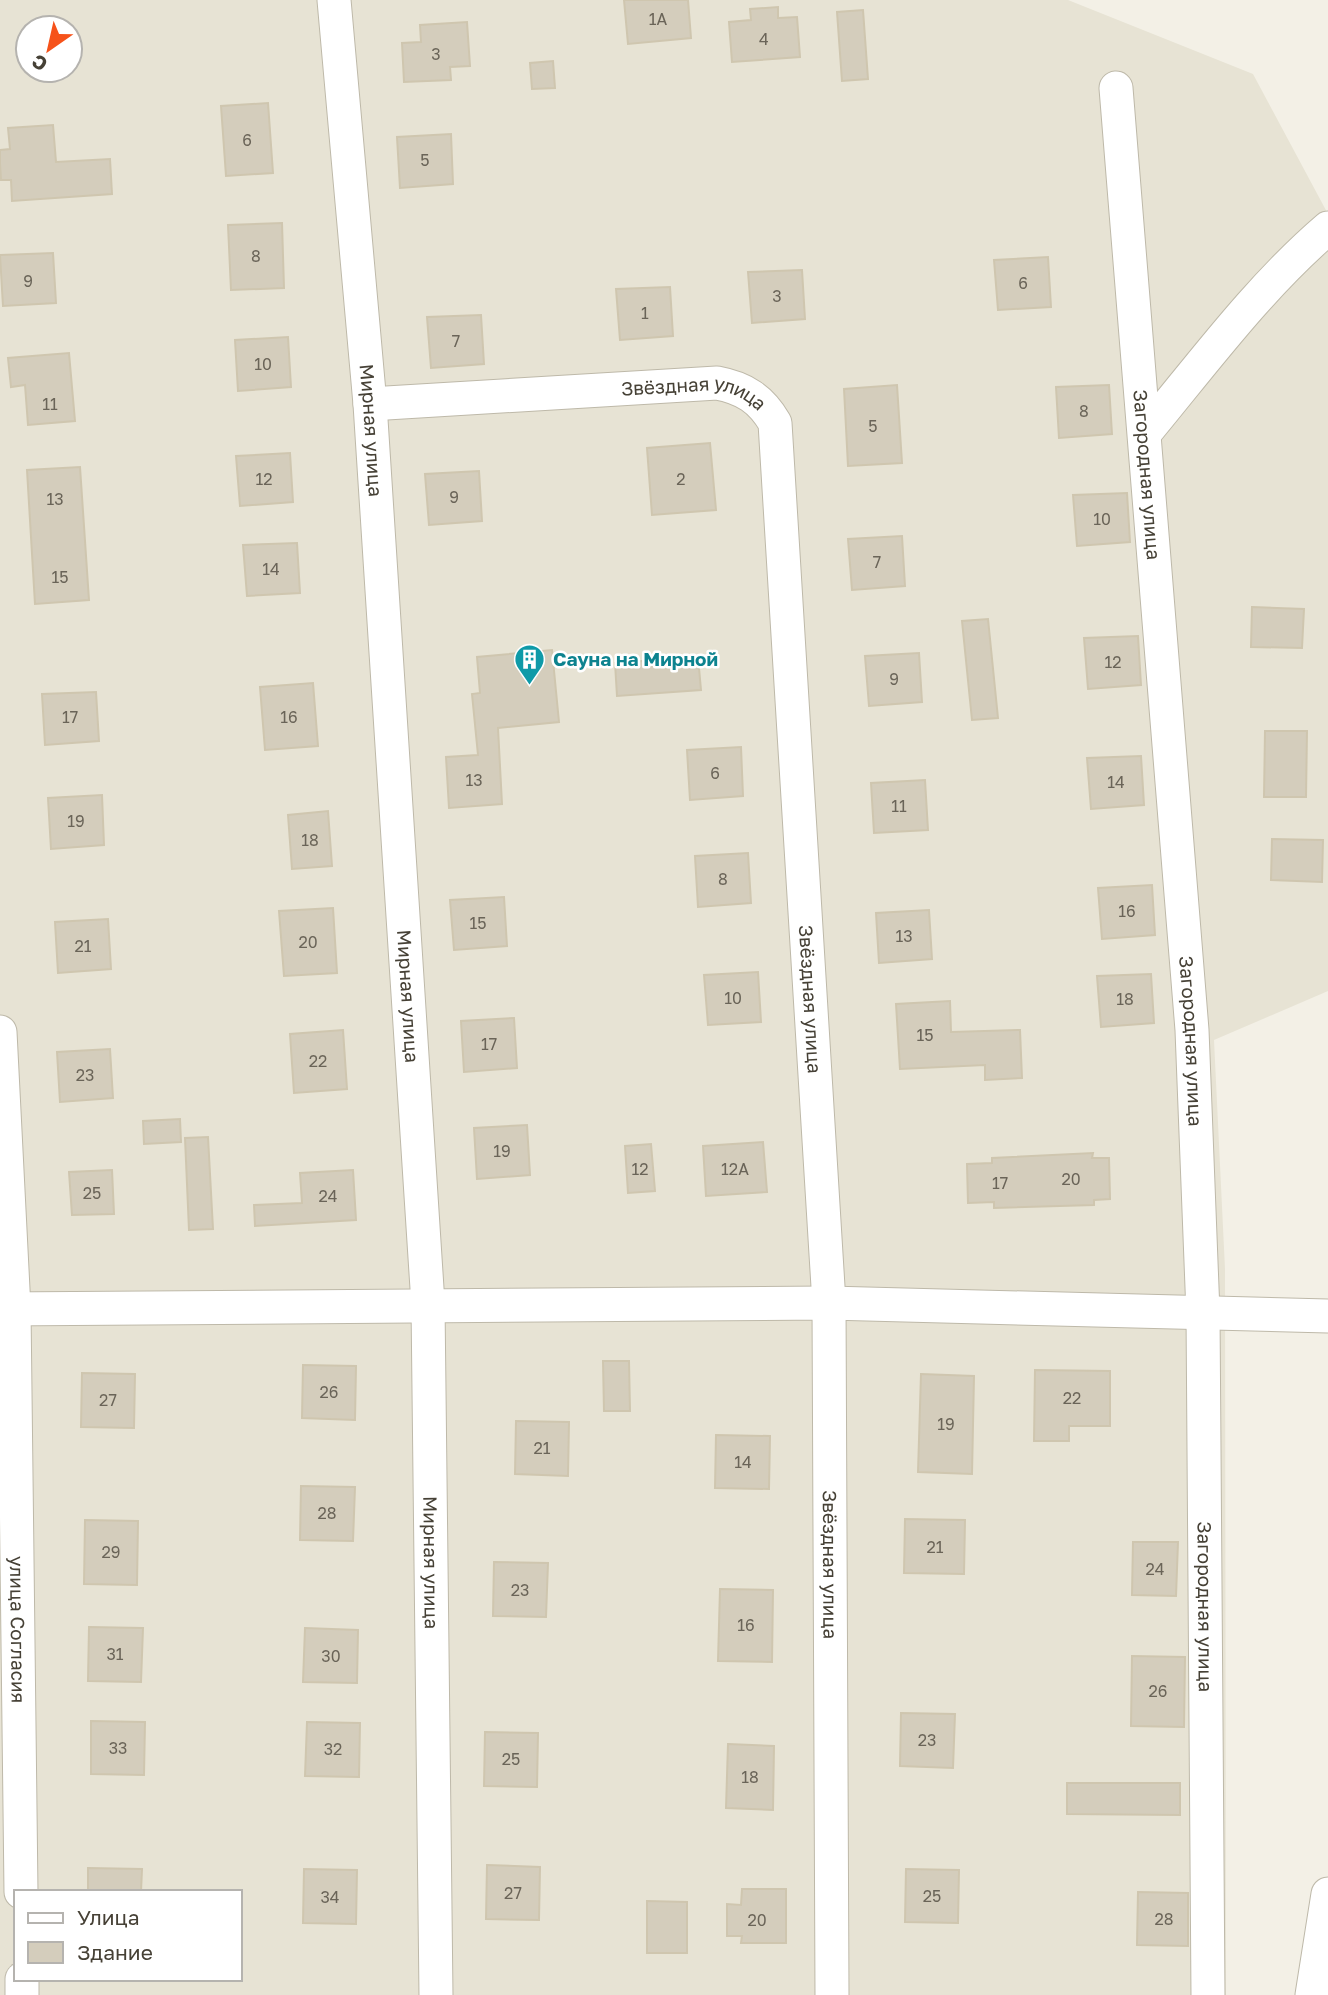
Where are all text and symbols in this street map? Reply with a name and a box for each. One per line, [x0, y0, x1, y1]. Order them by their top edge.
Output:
house number: 1А [649, 9, 668, 29]
north arrow [14, 14, 84, 84]
house number: 4 [759, 29, 769, 49]
house number: 3 [431, 44, 441, 64]
text: С [27, 50, 51, 77]
house number: 6 [242, 130, 252, 150]
house number: 5 [420, 150, 430, 170]
house number: 8 [251, 246, 261, 266]
house number: 9 [23, 271, 33, 291]
house number: 6 [1018, 273, 1028, 293]
house number: 3 [772, 286, 782, 306]
house number: 1 [641, 303, 649, 323]
house number: 7 [452, 331, 460, 351]
house number: 10 [254, 354, 272, 374]
street label: Мирная улица [355, 363, 388, 498]
street label: Звёздная улица [620, 371, 772, 414]
street label: Загородная улица [1129, 389, 1166, 561]
house number: 11 [42, 394, 58, 414]
house number: 8 [1079, 401, 1089, 421]
house number: 5 [868, 416, 878, 436]
house number: 12 [255, 469, 273, 489]
house number: 2 [676, 469, 686, 489]
house number: 9 [449, 487, 459, 507]
house number: 13 [46, 489, 64, 509]
house number: 10 [1093, 509, 1111, 529]
house number: 7 [873, 552, 881, 572]
house number: 14 [262, 559, 280, 579]
house number: 15 [51, 567, 69, 587]
building icon: Сауна на Мирной [513, 642, 547, 686]
place label: Сауна на Мирной [553, 647, 718, 670]
house number: 12 [1104, 652, 1122, 672]
house number: 9 [889, 669, 899, 689]
house number: 17 [62, 707, 78, 727]
house number: 16 [280, 707, 298, 727]
house number: 6 [710, 763, 720, 783]
house number: 13 [465, 770, 483, 790]
house number: 14 [1107, 772, 1125, 792]
house number: 11 [891, 796, 907, 816]
house number: 19 [67, 811, 85, 831]
house number: 18 [301, 830, 319, 850]
house number: 8 [718, 869, 728, 889]
house number: 16 [1118, 901, 1136, 921]
house number: 15 [469, 913, 487, 933]
street label: Звёздная улица [795, 924, 827, 1074]
house number: 13 [895, 926, 913, 946]
street label: Мирная улица [393, 929, 424, 1063]
house number: 20 [298, 932, 318, 952]
house number: 21 [74, 936, 92, 956]
street label: Загородная улица [1175, 955, 1208, 1127]
house number: 10 [724, 988, 742, 1008]
house number: 18 [1116, 989, 1134, 1009]
house number: 15 [916, 1025, 934, 1045]
house number: 17 [481, 1034, 497, 1054]
house number: 22 [309, 1051, 327, 1071]
house number: 23 [76, 1065, 94, 1085]
house number: 19 [493, 1141, 511, 1161]
house number: 12 [631, 1159, 649, 1179]
house number: 12А [721, 1159, 749, 1179]
house number: 20 [1061, 1169, 1081, 1189]
house number: 17 [992, 1173, 1008, 1193]
house number: 25 [83, 1183, 101, 1203]
house number: 24 [318, 1186, 338, 1206]
house number: 26 [320, 1382, 338, 1402]
house number: 22 [1063, 1388, 1081, 1408]
house number: 27 [99, 1390, 117, 1410]
house number: 19 [937, 1414, 955, 1434]
house number: 21 [533, 1438, 551, 1458]
house number: 14 [734, 1452, 752, 1472]
street label: Звёздная улица [819, 1490, 842, 1639]
street label: Мирная улица [419, 1496, 444, 1629]
house number: 28 [317, 1503, 337, 1523]
street label: Загородная улица [1194, 1521, 1218, 1692]
house number: 21 [926, 1537, 944, 1557]
house number: 29 [102, 1542, 120, 1562]
street label: улица Согласия [6, 1556, 31, 1703]
house number: 24 [1145, 1559, 1165, 1579]
house number: 23 [511, 1580, 529, 1600]
house number: 16 [737, 1615, 755, 1635]
house number: 31 [106, 1644, 124, 1664]
house number: 30 [321, 1646, 341, 1666]
house number: 26 [1149, 1681, 1167, 1701]
house number: 23 [918, 1730, 936, 1750]
house number: 33 [109, 1738, 127, 1758]
house number: 32 [324, 1739, 342, 1759]
house number: 25 [502, 1749, 520, 1769]
house number: 18 [741, 1767, 759, 1787]
house number: 27 [504, 1883, 522, 1903]
house number: 25 [923, 1886, 941, 1906]
house number: 34 [320, 1887, 340, 1907]
legend [14, 1890, 242, 1981]
text: Улица [77, 1904, 140, 1930]
house number: 28 [1154, 1909, 1174, 1929]
house number: 20 [747, 1910, 767, 1930]
text: Здание [77, 1939, 153, 1965]

